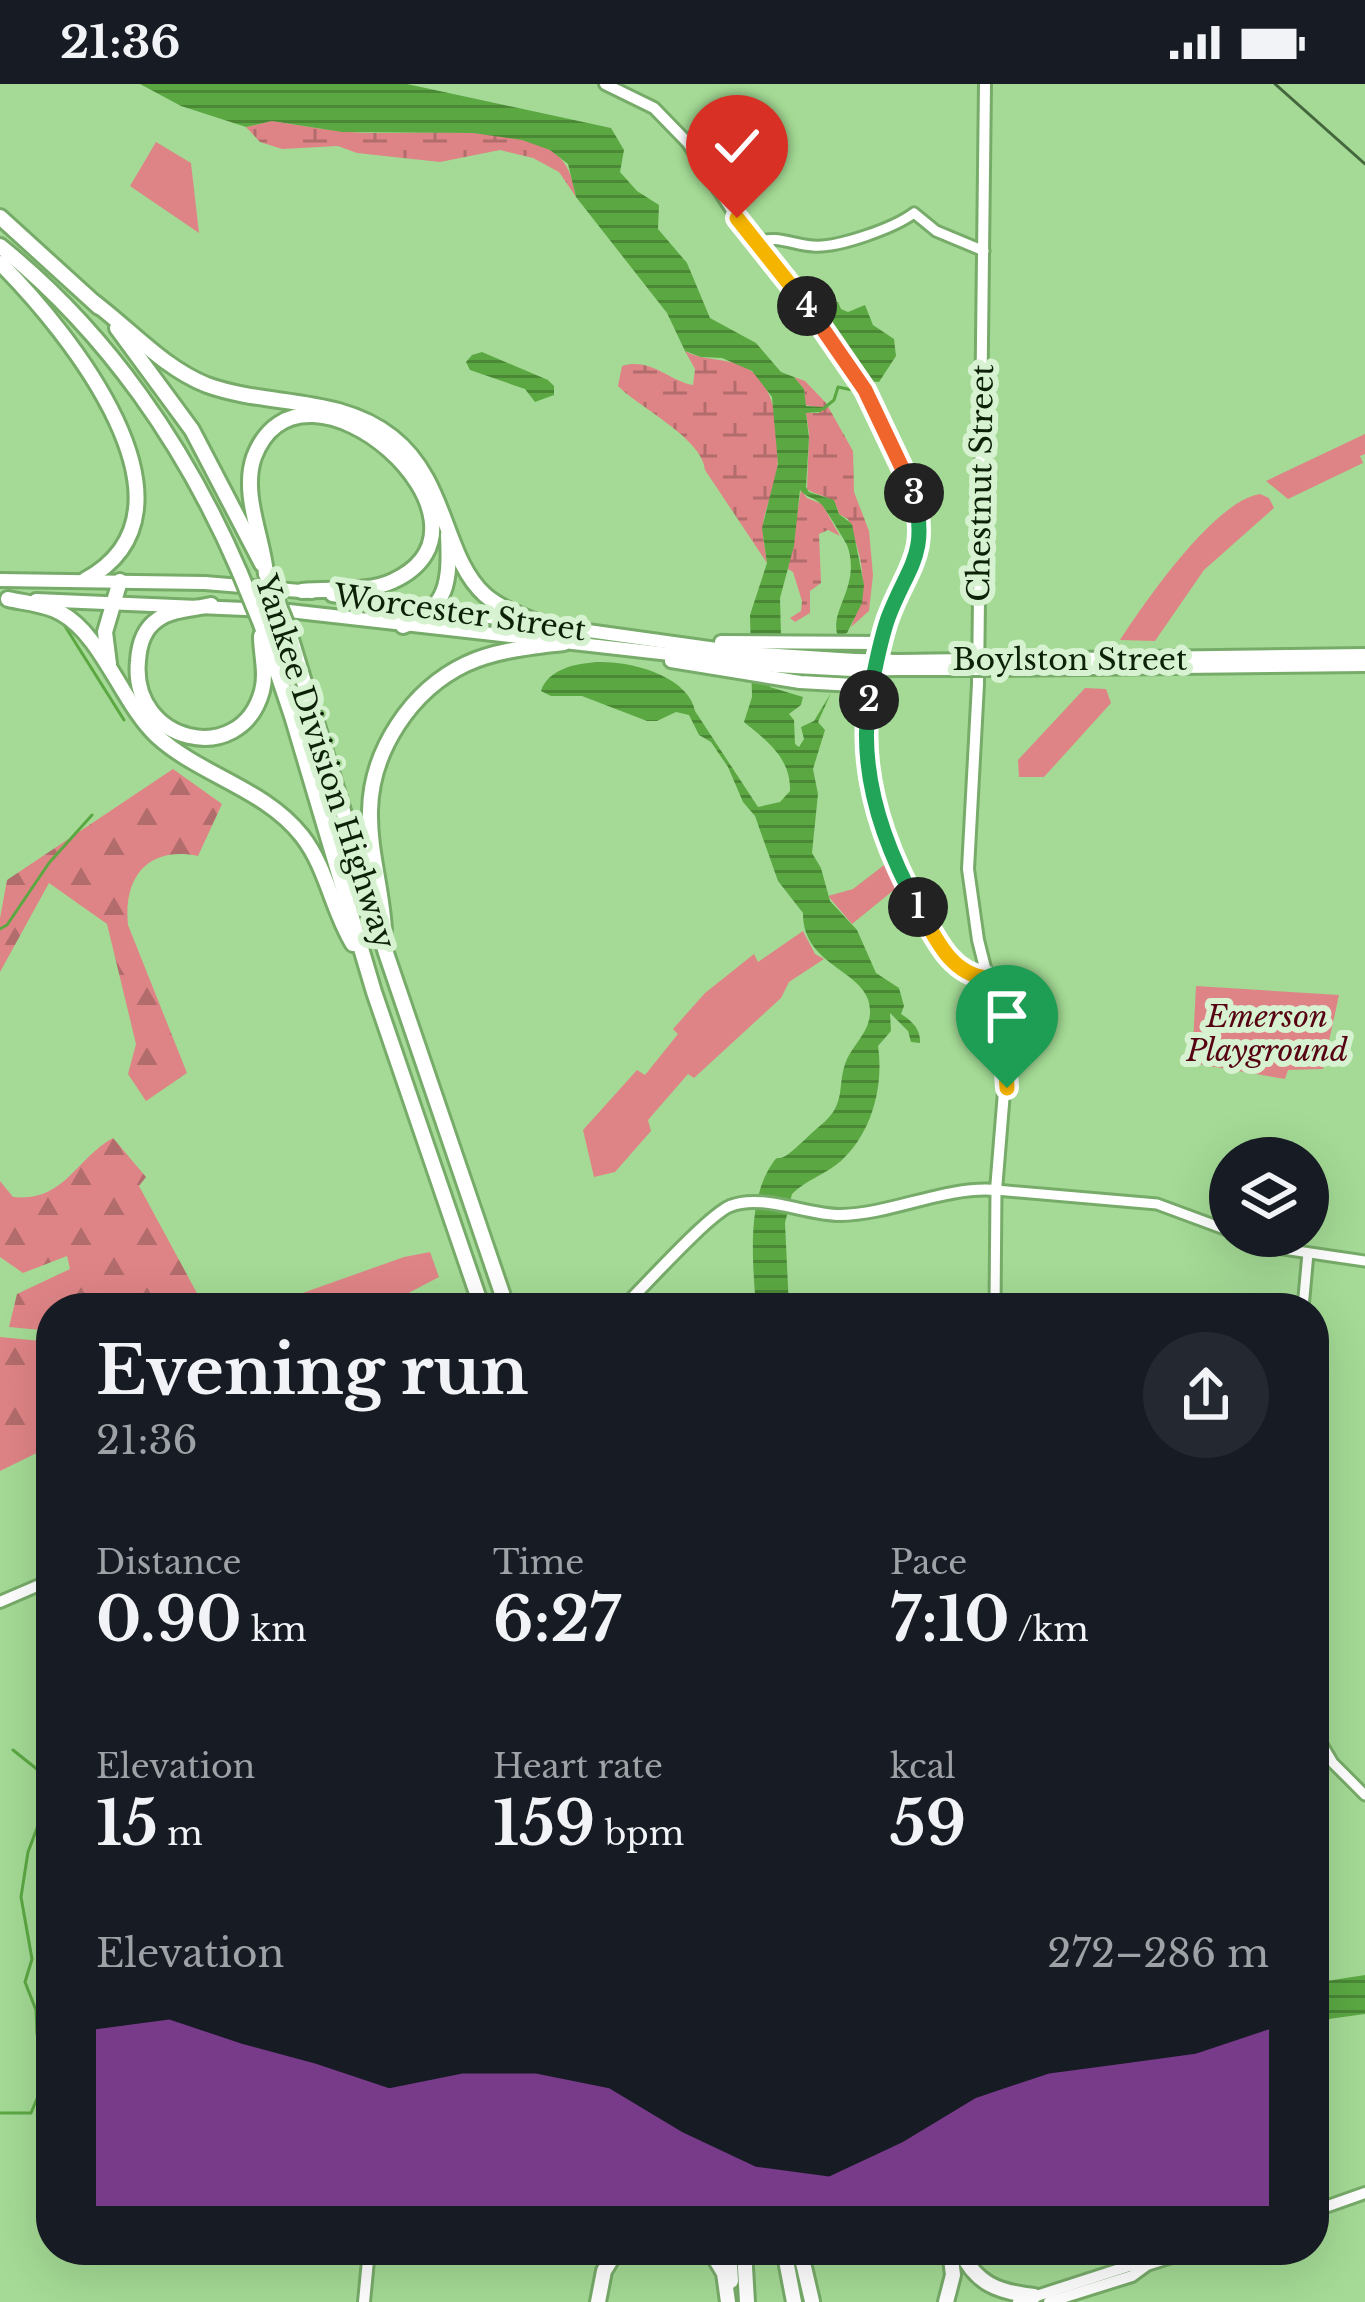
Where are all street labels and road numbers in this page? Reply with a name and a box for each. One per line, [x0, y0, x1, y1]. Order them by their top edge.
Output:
street label: Chestnut Street [960, 363, 1001, 602]
street label: Yankee Division Highway [247, 569, 403, 954]
street label: Worcester Street [331, 576, 589, 649]
street label: Boylston Street [953, 641, 1188, 678]

